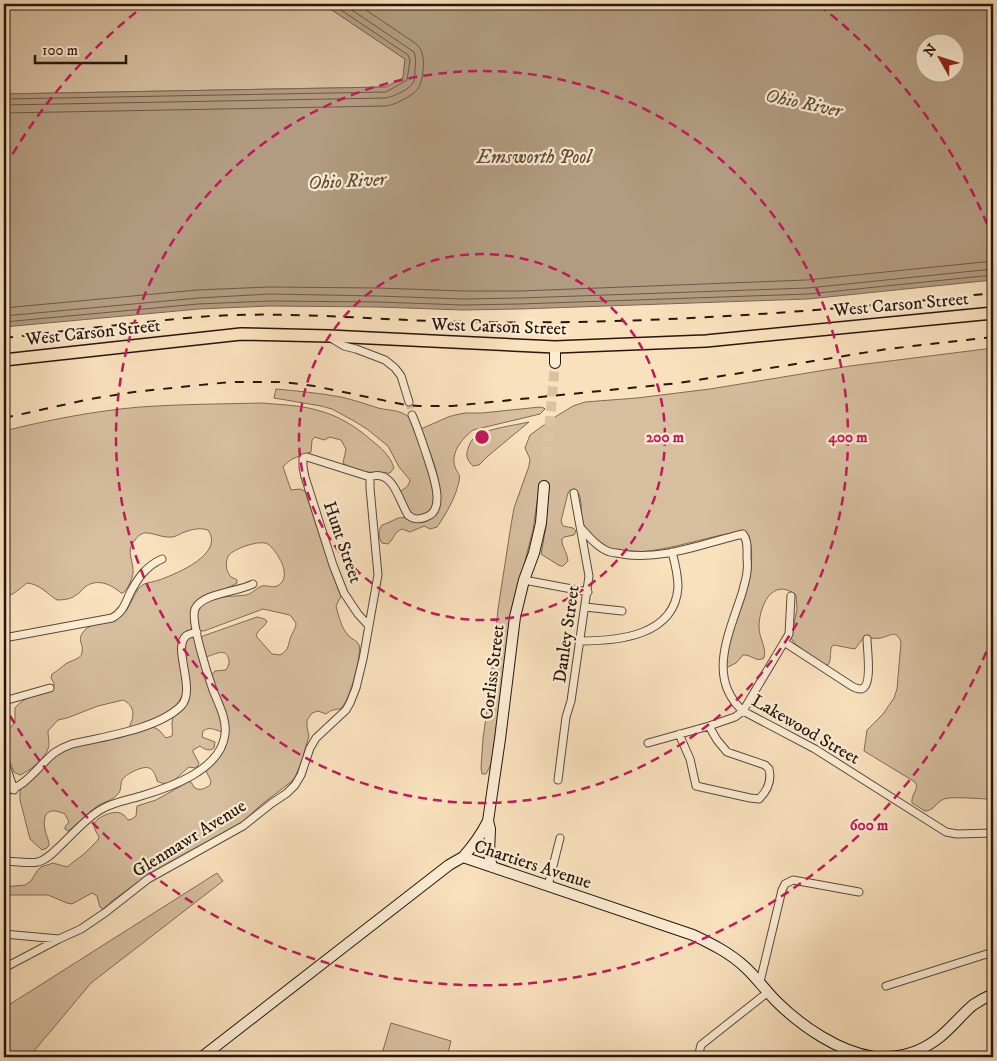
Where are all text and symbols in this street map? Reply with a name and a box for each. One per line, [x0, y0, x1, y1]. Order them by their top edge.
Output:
scale bar [35, 32, 126, 64]
north arrow [914, 32, 964, 82]
text: N [920, 40, 942, 61]
text: 100 m [42, 41, 78, 60]
water label: Ohio River [763, 84, 846, 123]
water label: Emsworth Pool [476, 146, 593, 169]
water label: Ohio River [308, 168, 389, 195]
street label: West Carson Street [832, 288, 970, 322]
street label: West Carson Street [430, 314, 567, 340]
street label: West Carson Street [24, 315, 162, 351]
centre of rings [473, 428, 491, 446]
text: 200 m [646, 428, 685, 447]
text: 400 m [827, 428, 868, 447]
street label: Hunt Street [318, 499, 366, 586]
street label: Danley Street [549, 584, 585, 684]
street label: Corliss Street [476, 623, 510, 721]
street label: Lakewood Street [747, 690, 864, 770]
street label: Glenmawr Avenue [129, 795, 250, 883]
text: 600 m [850, 816, 889, 835]
street label: Chartiers Avenue [471, 836, 594, 894]

